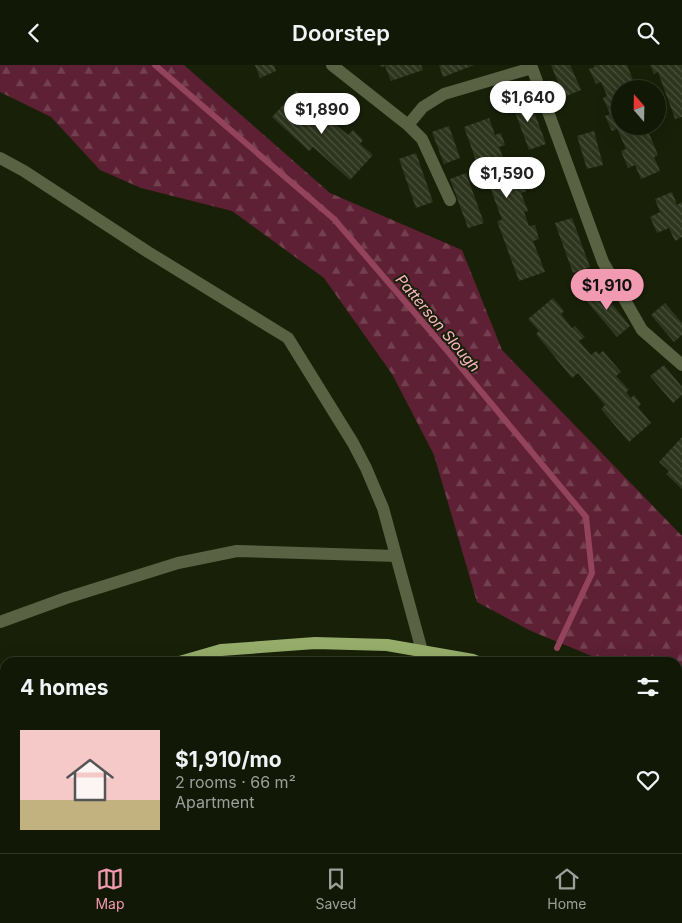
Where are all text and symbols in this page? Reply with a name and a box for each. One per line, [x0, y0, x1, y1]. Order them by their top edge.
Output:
icon: back [20, 19, 48, 47]
icon: search [634, 19, 662, 47]
text: Doorstep [292, 20, 390, 46]
pin: $1,640 [487, 80, 569, 123]
north arrow [611, 80, 666, 135]
map controls [611, 80, 666, 135]
text: $1,640 [501, 87, 555, 107]
pin: $1,890 [281, 93, 363, 135]
text: $1,890 [295, 99, 349, 119]
pin: $1,590 [466, 157, 548, 199]
text: $1,590 [480, 163, 534, 183]
pin: $1,910 [566, 269, 648, 311]
water label: Patterson Slough [392, 270, 484, 376]
text: $1,910 [582, 275, 632, 295]
icon: filters [634, 673, 662, 701]
text: 4 homes [20, 675, 109, 700]
text: $1,910/mo [175, 747, 282, 772]
icon: home [60, 750, 120, 810]
icon: heart [634, 766, 662, 794]
text: 2 rooms · 66 m² [175, 772, 296, 792]
text: Apartment [175, 792, 255, 812]
tab: Map [95, 865, 125, 912]
tab: Saved [315, 865, 356, 912]
tab: Home [547, 865, 587, 912]

